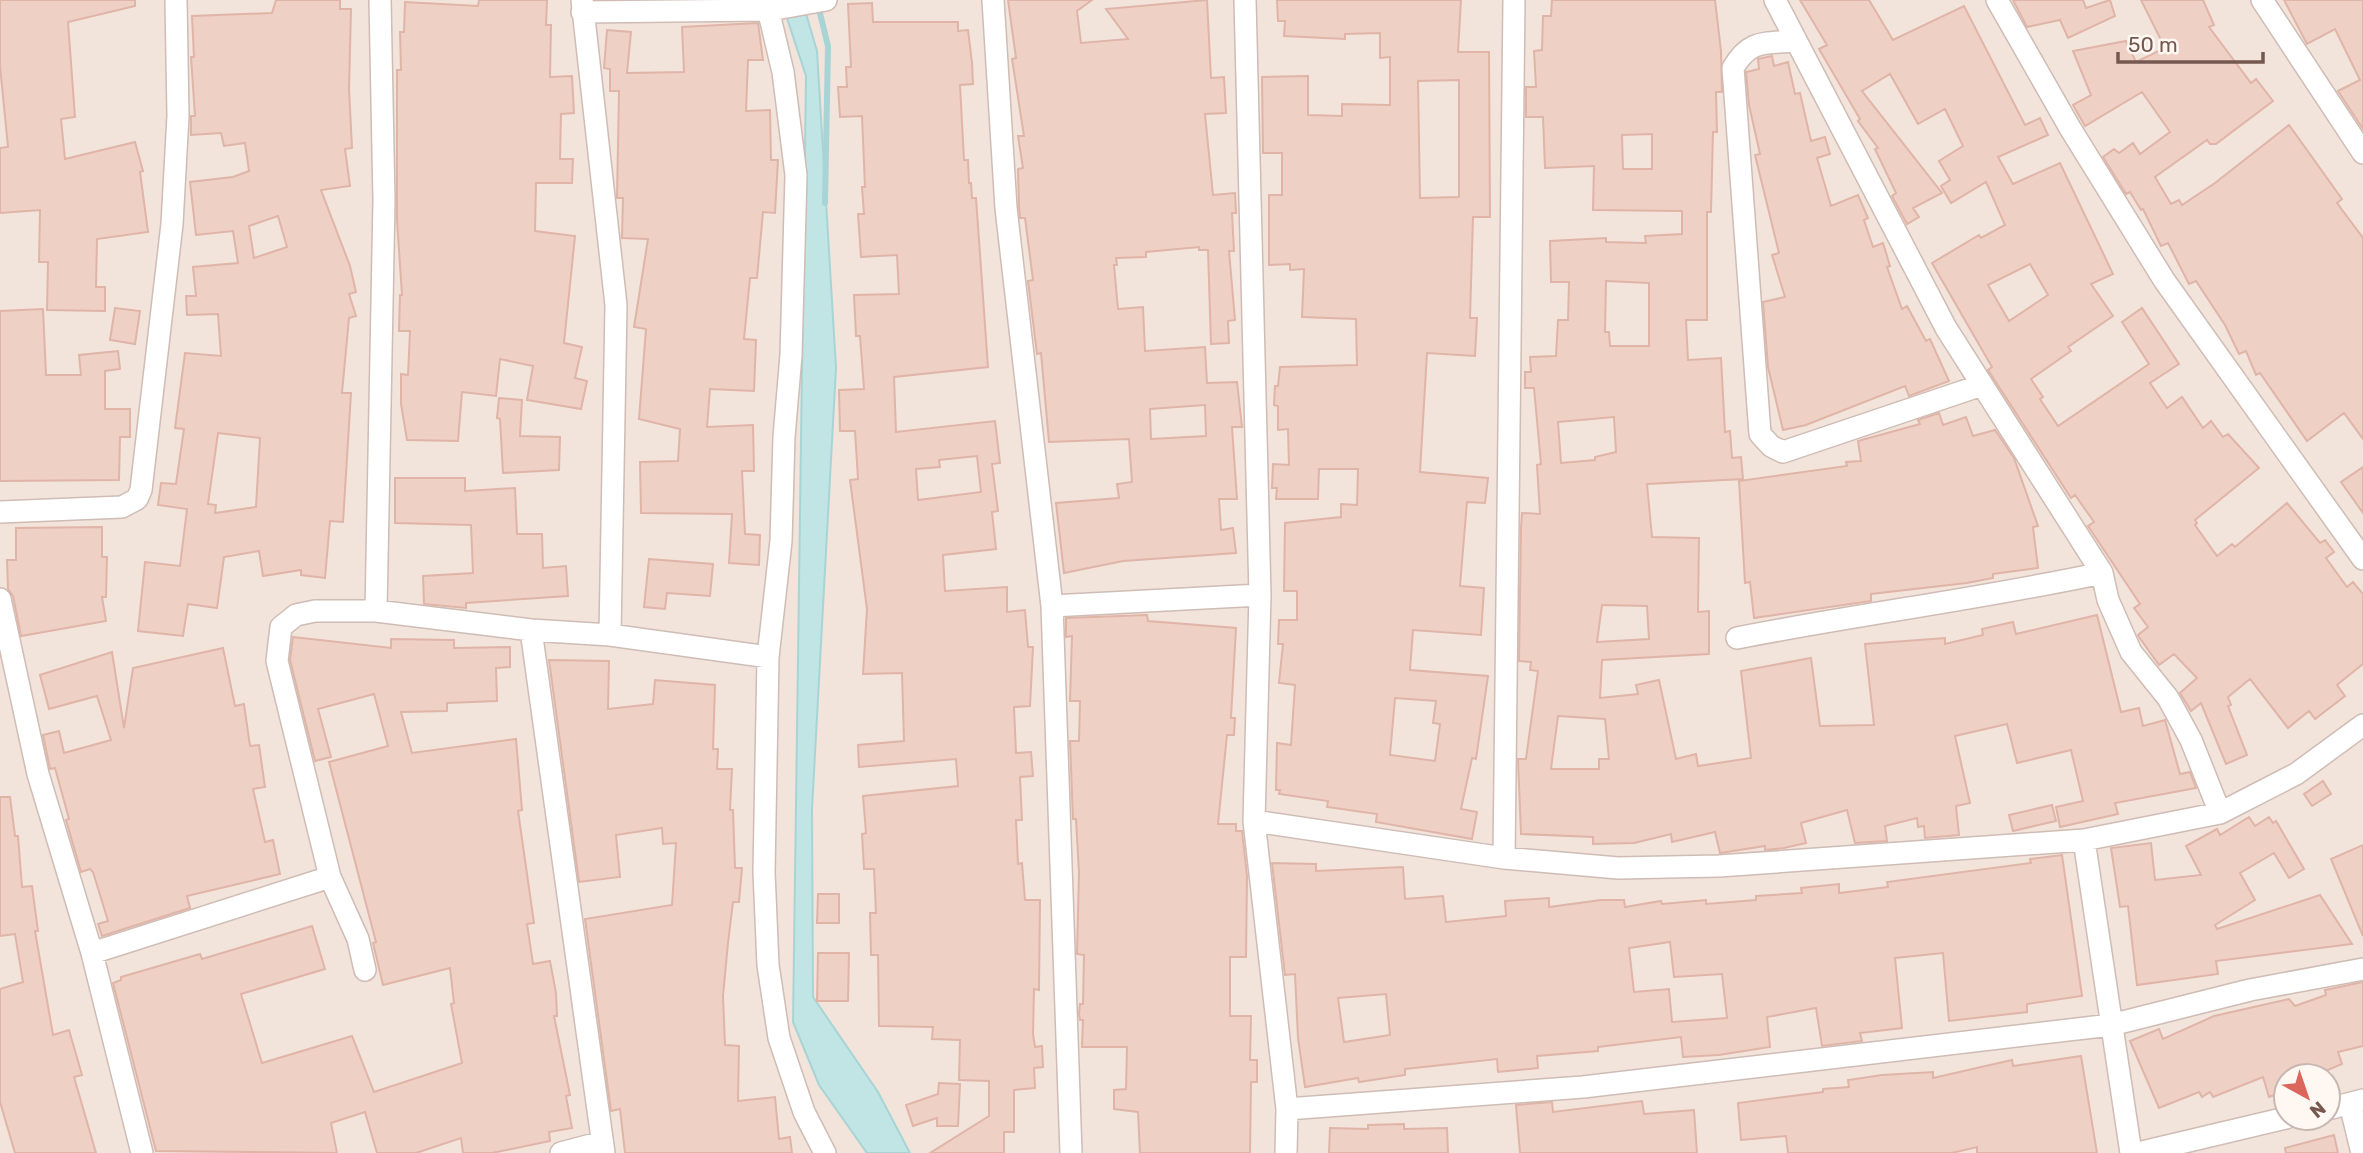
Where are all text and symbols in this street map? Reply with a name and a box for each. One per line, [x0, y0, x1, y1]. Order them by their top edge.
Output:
scale bar [2118, 21, 2263, 65]
text: 50 m [2128, 32, 2178, 57]
north arrow [2272, 1062, 2342, 1132]
text: N [2305, 1096, 2330, 1123]

